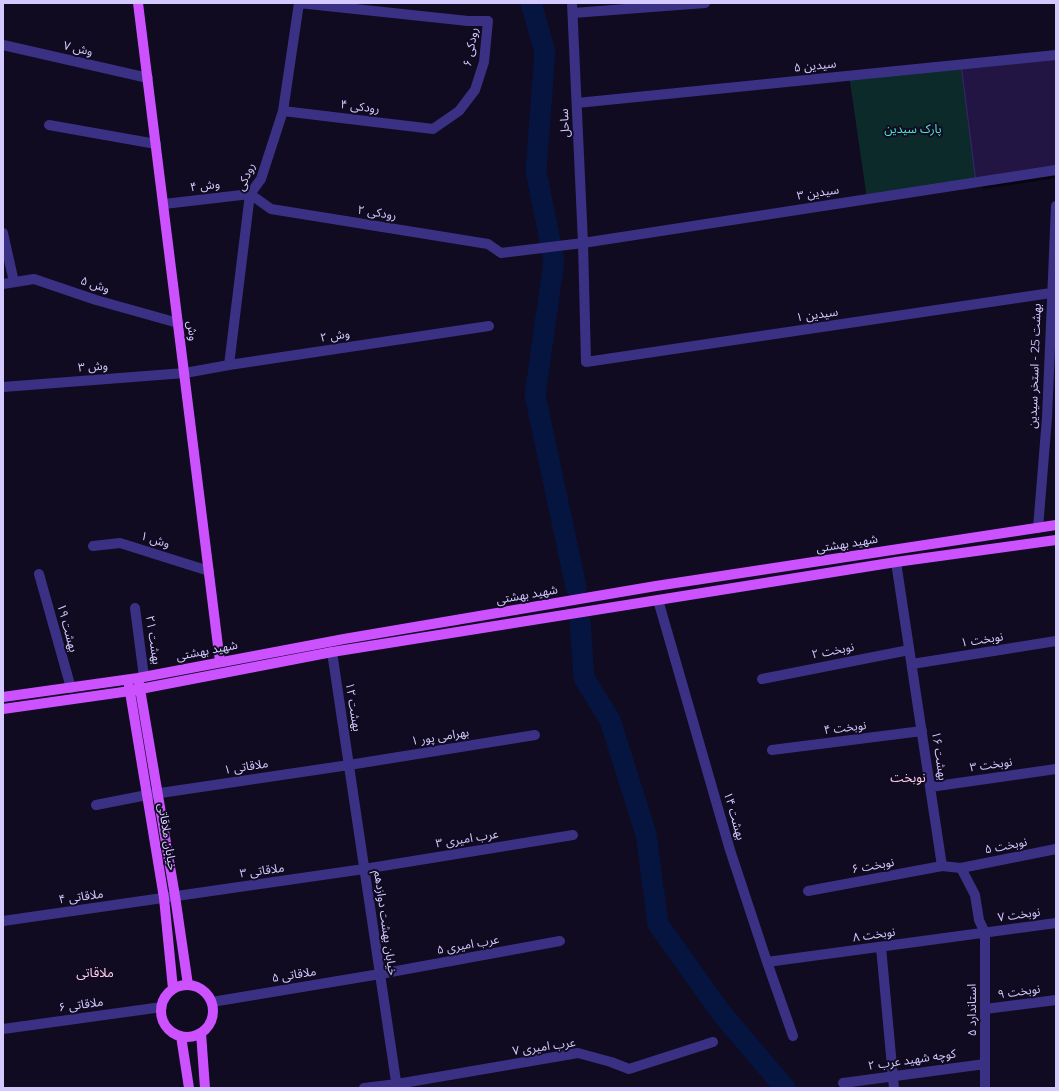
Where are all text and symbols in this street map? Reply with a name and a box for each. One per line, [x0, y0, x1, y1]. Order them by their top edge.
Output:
street label: رودکی ۶ [460, 26, 482, 68]
street label: وش ۷ [62, 39, 94, 59]
street label: سیدین ۵ [793, 57, 837, 75]
street label: رودکی ۴ [340, 97, 380, 117]
street label: ساحل [557, 108, 573, 138]
park label: پارک سیدین [884, 122, 942, 136]
street label: رودکی [234, 161, 258, 193]
street label: وش ۴ [189, 177, 221, 195]
street label: سیدین ۳ [796, 183, 840, 203]
street label: رودکی ۲ [356, 203, 398, 223]
street label: وش ۵ [79, 274, 111, 296]
street label: بهشت 25 - استخر سیدین [1026, 303, 1044, 429]
street label: سیدین ۱ [795, 305, 839, 325]
street label: وش [184, 320, 200, 342]
street label: وش ۲ [319, 327, 351, 345]
street label: وش ۳ [78, 359, 108, 375]
street label: وش ۱ [139, 529, 171, 551]
street label: شهید بهشتی [815, 532, 879, 556]
street label: شهید بهشتی [495, 582, 559, 608]
street label: بهشت ۱۹ [54, 602, 80, 654]
street label: بهشت ۲۱ [142, 614, 164, 666]
street label: ۱ نوبخت [960, 630, 1004, 650]
street label: شهید بهشتی [175, 638, 239, 664]
street label: ۲ نوبخت [811, 640, 855, 662]
street label: ۱۲ بهشت [342, 681, 364, 733]
street label: ۴ نوبخت [823, 718, 867, 738]
street label: ۱ بهرامی پور [410, 725, 470, 749]
street label: ۱۶ بهشت [928, 730, 950, 782]
street label: ۳ نوبخت [969, 755, 1013, 775]
street label: ملاقاتی ۱ [223, 756, 269, 778]
district label: نوبخت [890, 770, 926, 786]
street label: بهشت ۱۴ [720, 790, 748, 842]
street label: خیابان ملاقاتی [155, 802, 179, 872]
street label: ۳ عرب امیری [435, 827, 499, 851]
street label: ۵ نوبخت [984, 835, 1028, 857]
street label: نوبخت ۶ [851, 855, 895, 877]
street label: ملاقاتی ۳ [239, 861, 285, 881]
street label: خیابان بهشت دوازدهم [370, 869, 400, 977]
street label: ملاقاتی ۴ [58, 887, 104, 907]
street label: ۷ نوبخت [997, 905, 1041, 925]
street label: ۸ نوبخت [852, 925, 896, 945]
street label: ۵ عرب امیری [436, 932, 500, 958]
street label: ملاقاتی ۵ [271, 964, 317, 986]
district label: ملاقاتی [76, 965, 114, 981]
street label: ۹ نوبخت [997, 982, 1041, 1002]
street label: ۵ استاندارد [965, 984, 979, 1036]
street label: ۶ ملاقاتی [58, 995, 104, 1015]
street label: ۷ عرب امیری [512, 1035, 576, 1059]
street label: کوچه شهید عرب ۲ [867, 1047, 957, 1073]

